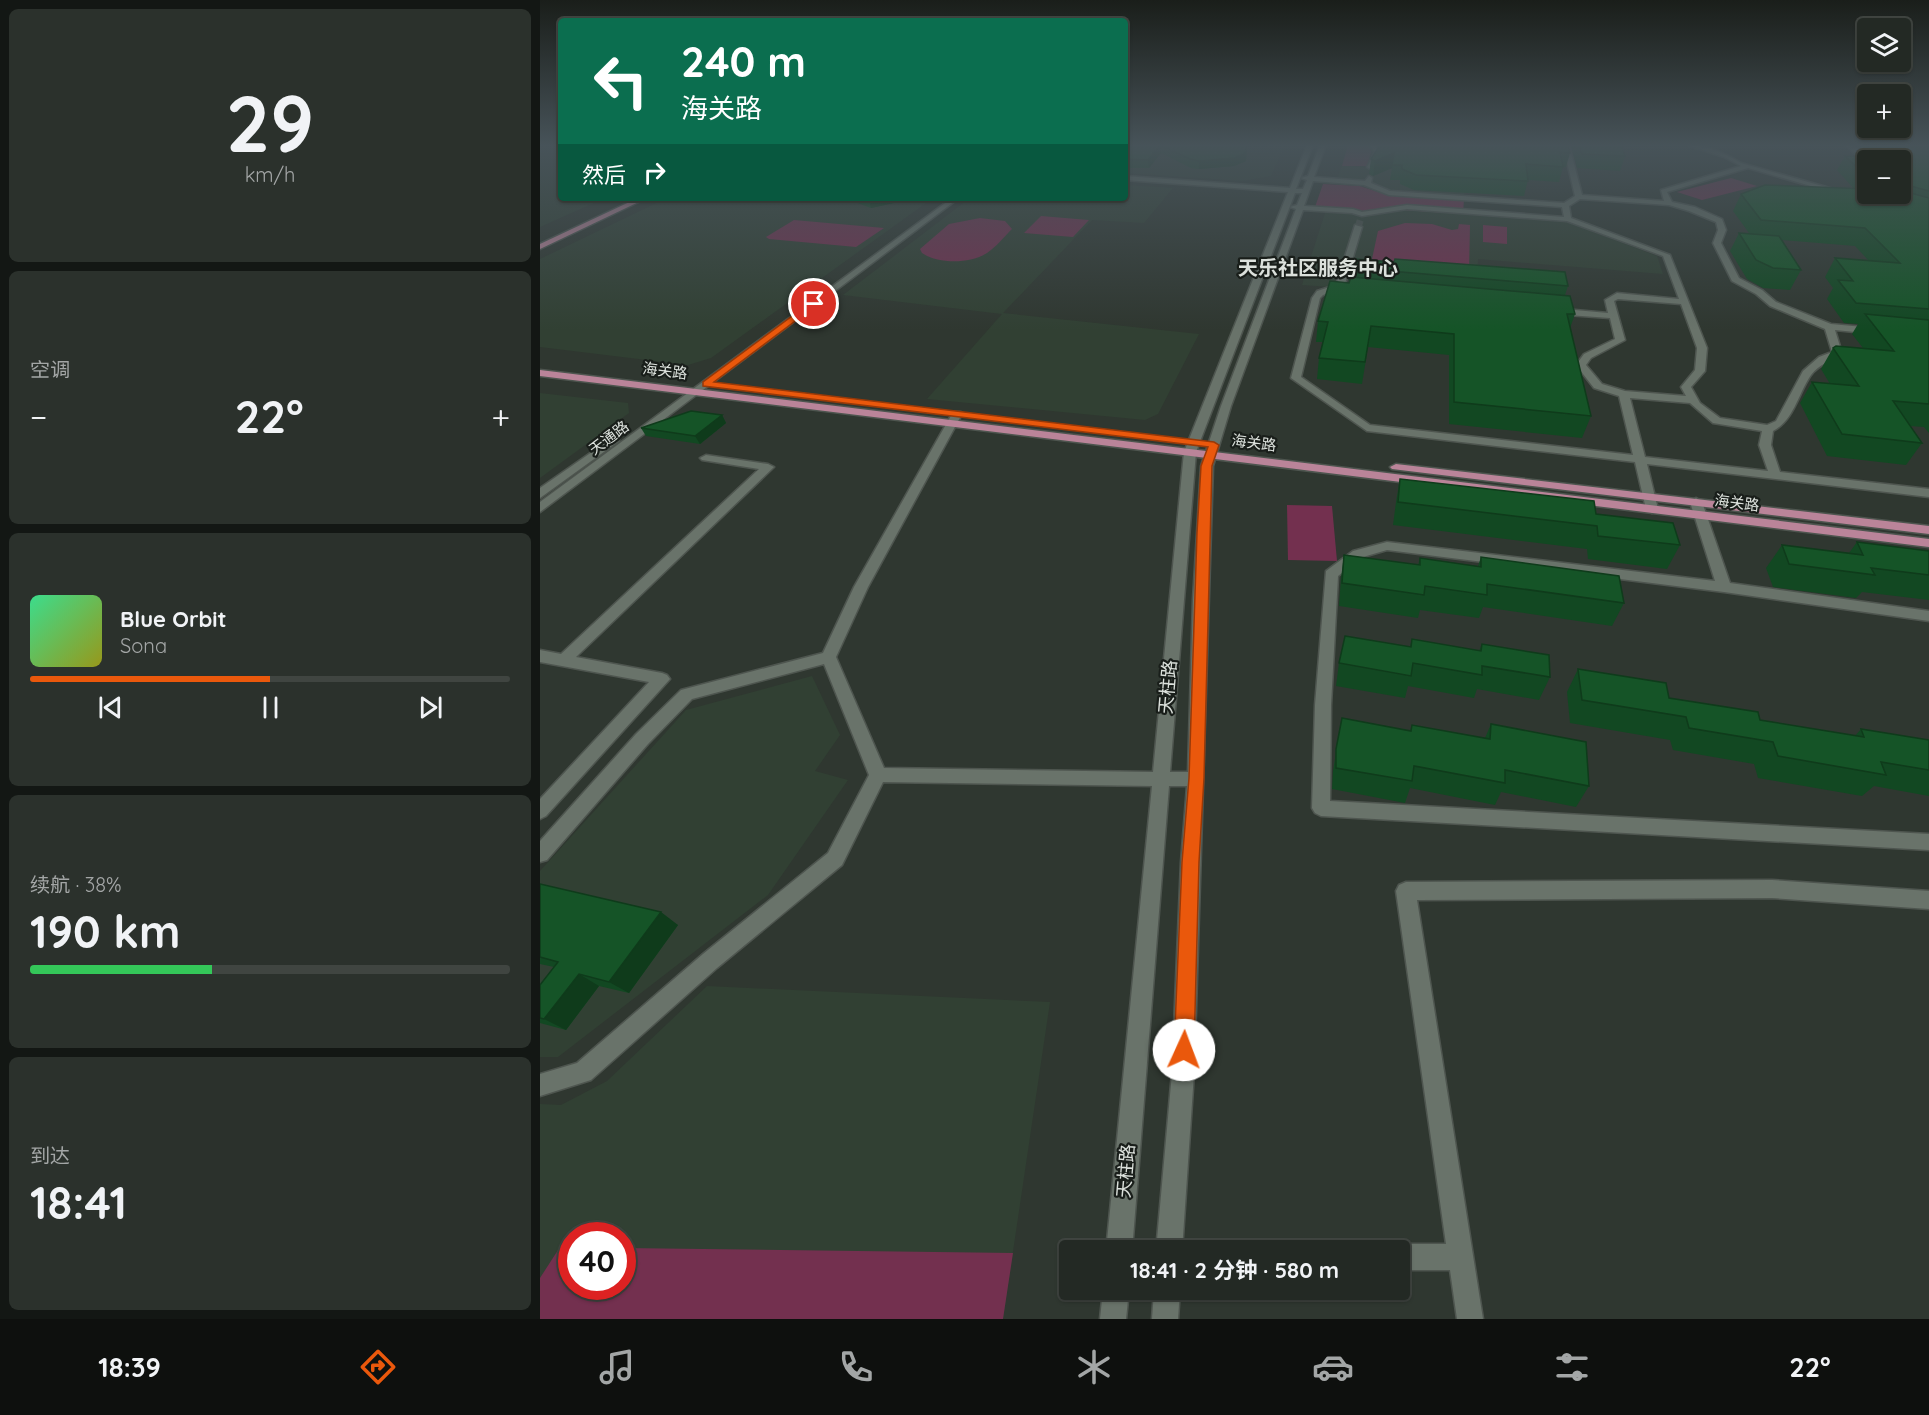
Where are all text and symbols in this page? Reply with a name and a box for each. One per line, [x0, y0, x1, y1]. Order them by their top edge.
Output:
map controls [1857, 18, 1911, 204]
button: layers [1857, 18, 1911, 72]
text: 240 m [681, 35, 806, 88]
icon: left [582, 42, 660, 120]
text: 29 [226, 74, 314, 172]
button: + [1857, 84, 1911, 138]
text: 海关路 [681, 91, 762, 125]
button: − [1857, 150, 1911, 204]
icon: right [638, 156, 671, 189]
text: 然后 [582, 161, 626, 189]
text: km/h [245, 162, 295, 187]
district label: 天乐社区服务中心 [1238, 255, 1398, 280]
pin [788, 278, 839, 329]
icon: arrive [797, 287, 830, 320]
text: 空调 [30, 357, 70, 382]
street label: 海关路 [642, 358, 689, 383]
text: 22° [235, 388, 304, 444]
text: − [30, 396, 47, 437]
text: + [491, 396, 510, 437]
street label: 天通路 [585, 416, 632, 459]
street label: 海关路 [1231, 430, 1278, 455]
street label: 海关路 [1714, 490, 1761, 515]
text: Blue Orbit [120, 605, 226, 633]
text: Sona [120, 633, 167, 658]
street label: 天柱路 [1154, 659, 1181, 715]
icon: previous [94, 691, 127, 724]
icon: pause [254, 691, 287, 724]
icon: next [414, 691, 447, 724]
text: 续航 · 38% [30, 872, 122, 897]
text: 190 km [30, 903, 180, 959]
position arrow [1152, 1018, 1216, 1082]
text: 到达 [30, 1143, 70, 1168]
street label: 天柱路 [1112, 1143, 1139, 1199]
text: 18:41 [30, 1174, 127, 1230]
speed limit sign: 40 [558, 1222, 636, 1300]
text: 18:41 · 2 分钟 · 580 m [1130, 1256, 1339, 1284]
icon: directions [357, 1346, 399, 1388]
icon: music [596, 1346, 638, 1388]
icon: phone [835, 1346, 877, 1388]
icon: climate [1073, 1346, 1115, 1388]
icon: car [1312, 1346, 1354, 1388]
icon: filters [1551, 1346, 1593, 1388]
text: 18:39 [98, 1350, 161, 1384]
text: 22° [1789, 1350, 1831, 1384]

